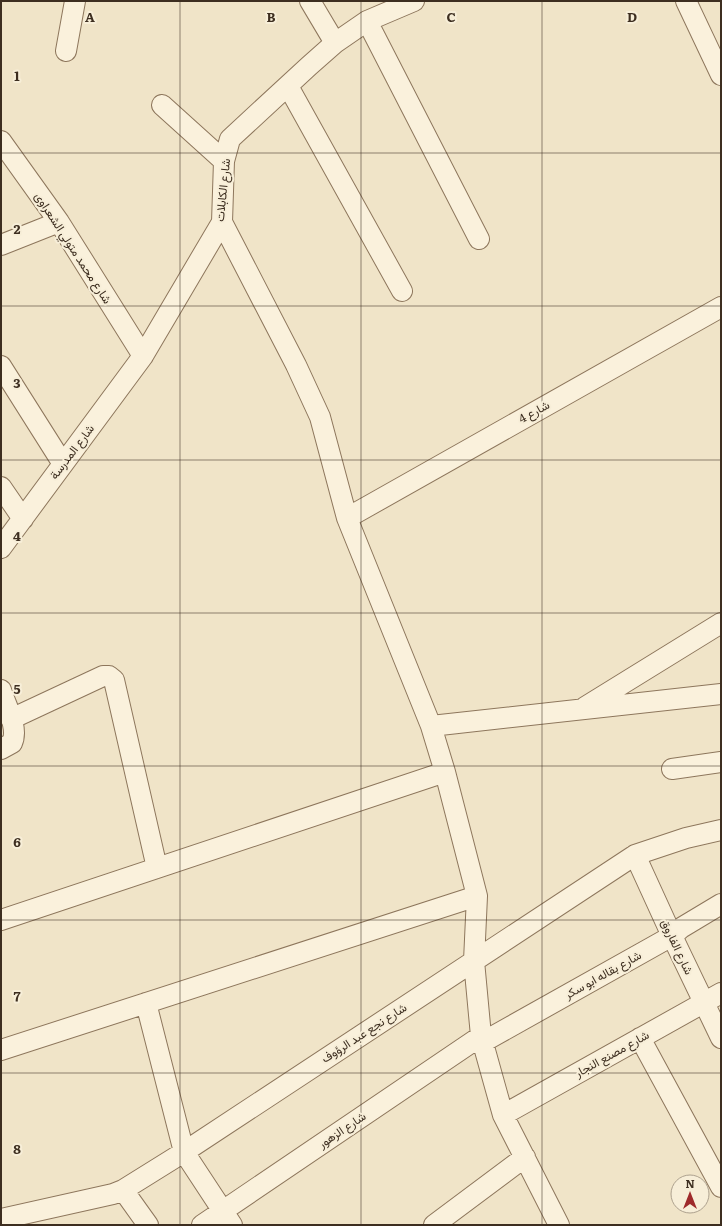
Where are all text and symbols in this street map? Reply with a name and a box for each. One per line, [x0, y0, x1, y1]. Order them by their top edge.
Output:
text: A [85, 7, 95, 26]
text: B [267, 7, 276, 26]
text: C [446, 7, 456, 26]
text: D [627, 7, 637, 26]
text: 1 [14, 66, 20, 85]
street label: شارع الكابلات [210, 157, 235, 222]
street label: شارع محمد متولي الشعراوى [29, 188, 117, 308]
text: 2 [14, 219, 21, 238]
text: 3 [13, 373, 21, 392]
street label: شارع 4 [515, 395, 553, 428]
street label: شارع المدرسة [44, 420, 99, 483]
text: 4 [13, 526, 21, 545]
text: 5 [13, 679, 21, 698]
text: 6 [13, 832, 21, 851]
street label: شارع الفاروق [656, 916, 699, 978]
street label: شارع بقاله ابو سكر [560, 946, 645, 1004]
text: 7 [13, 986, 21, 1005]
street label: شارع نجع عبد الرؤوف [317, 998, 410, 1067]
street label: شارع مصنع النجار [570, 1025, 652, 1082]
street label: شارع الزهور [313, 1107, 370, 1153]
text: 8 [13, 1139, 21, 1158]
north arrow [670, 1174, 710, 1214]
text: N [685, 1175, 695, 1191]

